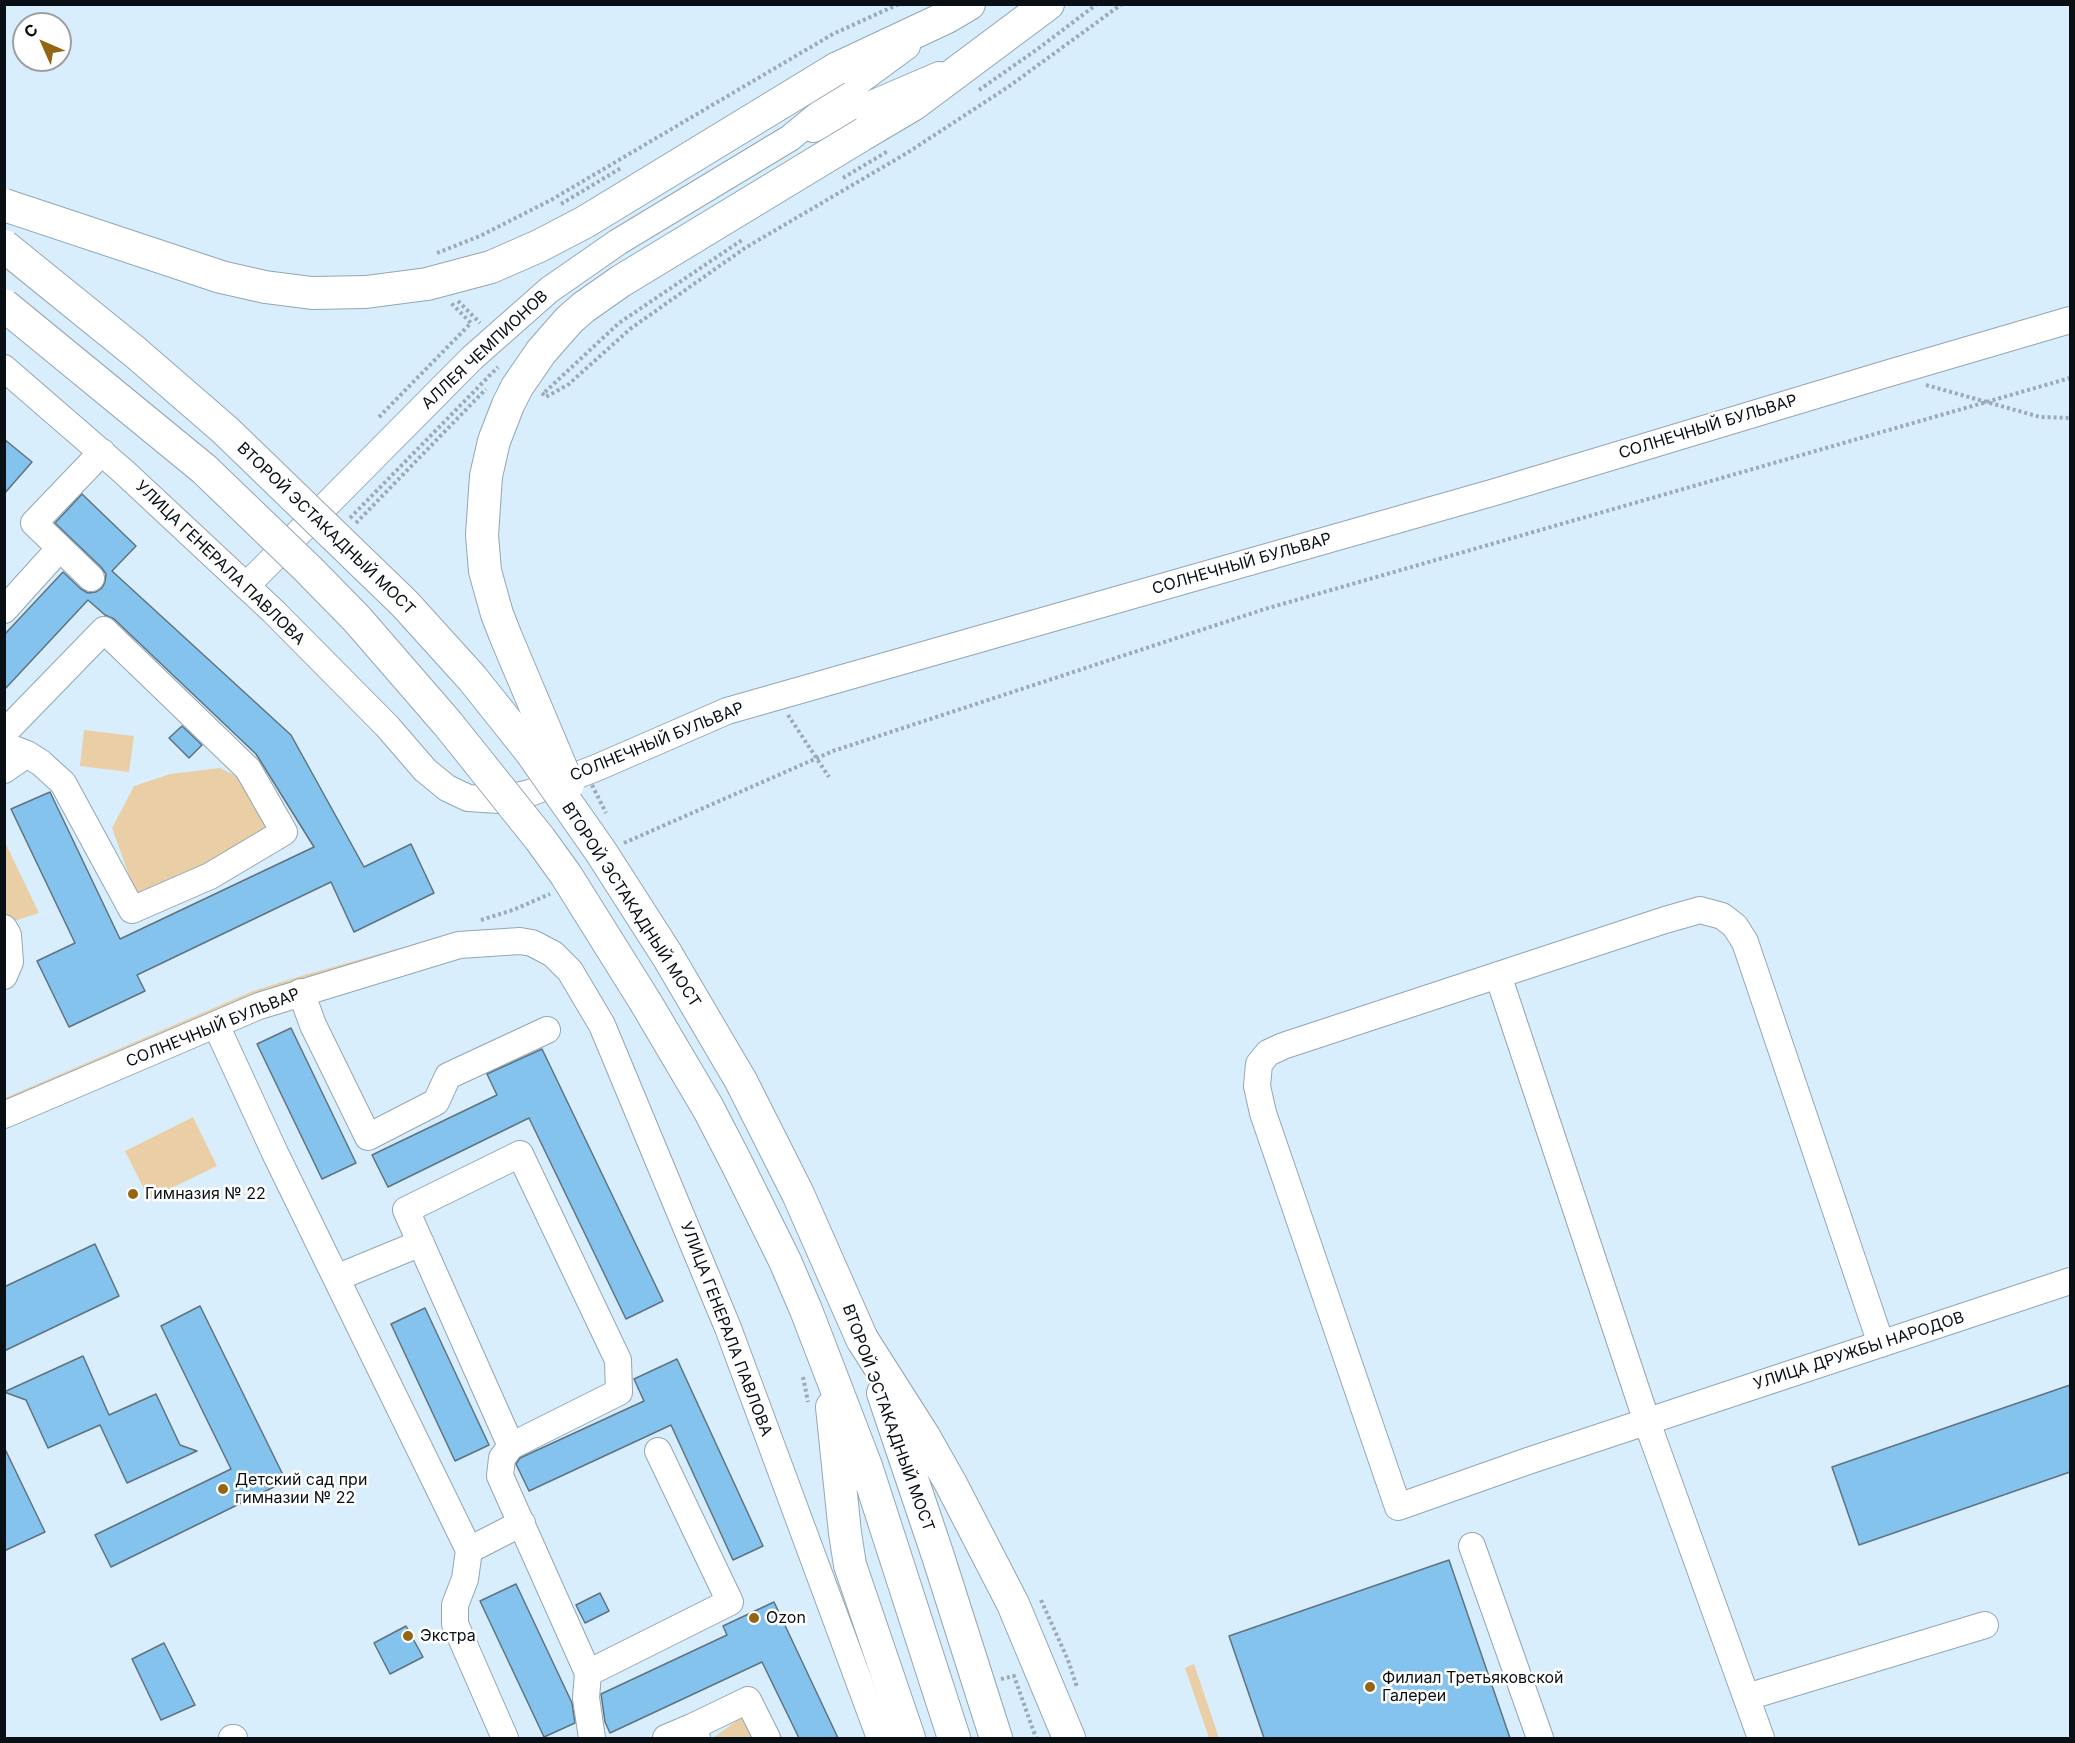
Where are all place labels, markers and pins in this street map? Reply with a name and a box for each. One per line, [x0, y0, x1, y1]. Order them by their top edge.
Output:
place label: Гимназия № 22 [145, 1184, 266, 1204]
marker: Гимназия № 22 [126, 1187, 140, 1201]
place label: Детский сад при гимназии № 22 [235, 1470, 367, 1508]
marker: Детский сад при гимназии № 22 [216, 1482, 230, 1496]
place label: Ozon [766, 1608, 806, 1628]
marker: Ozon [747, 1611, 761, 1625]
place label: Экстра [420, 1626, 476, 1646]
marker: Экстра [401, 1629, 415, 1643]
place label: Филиал Третьяковской Галереи [1382, 1668, 1564, 1706]
marker: Филиал Третьяковской Галереи [1363, 1680, 1377, 1694]

